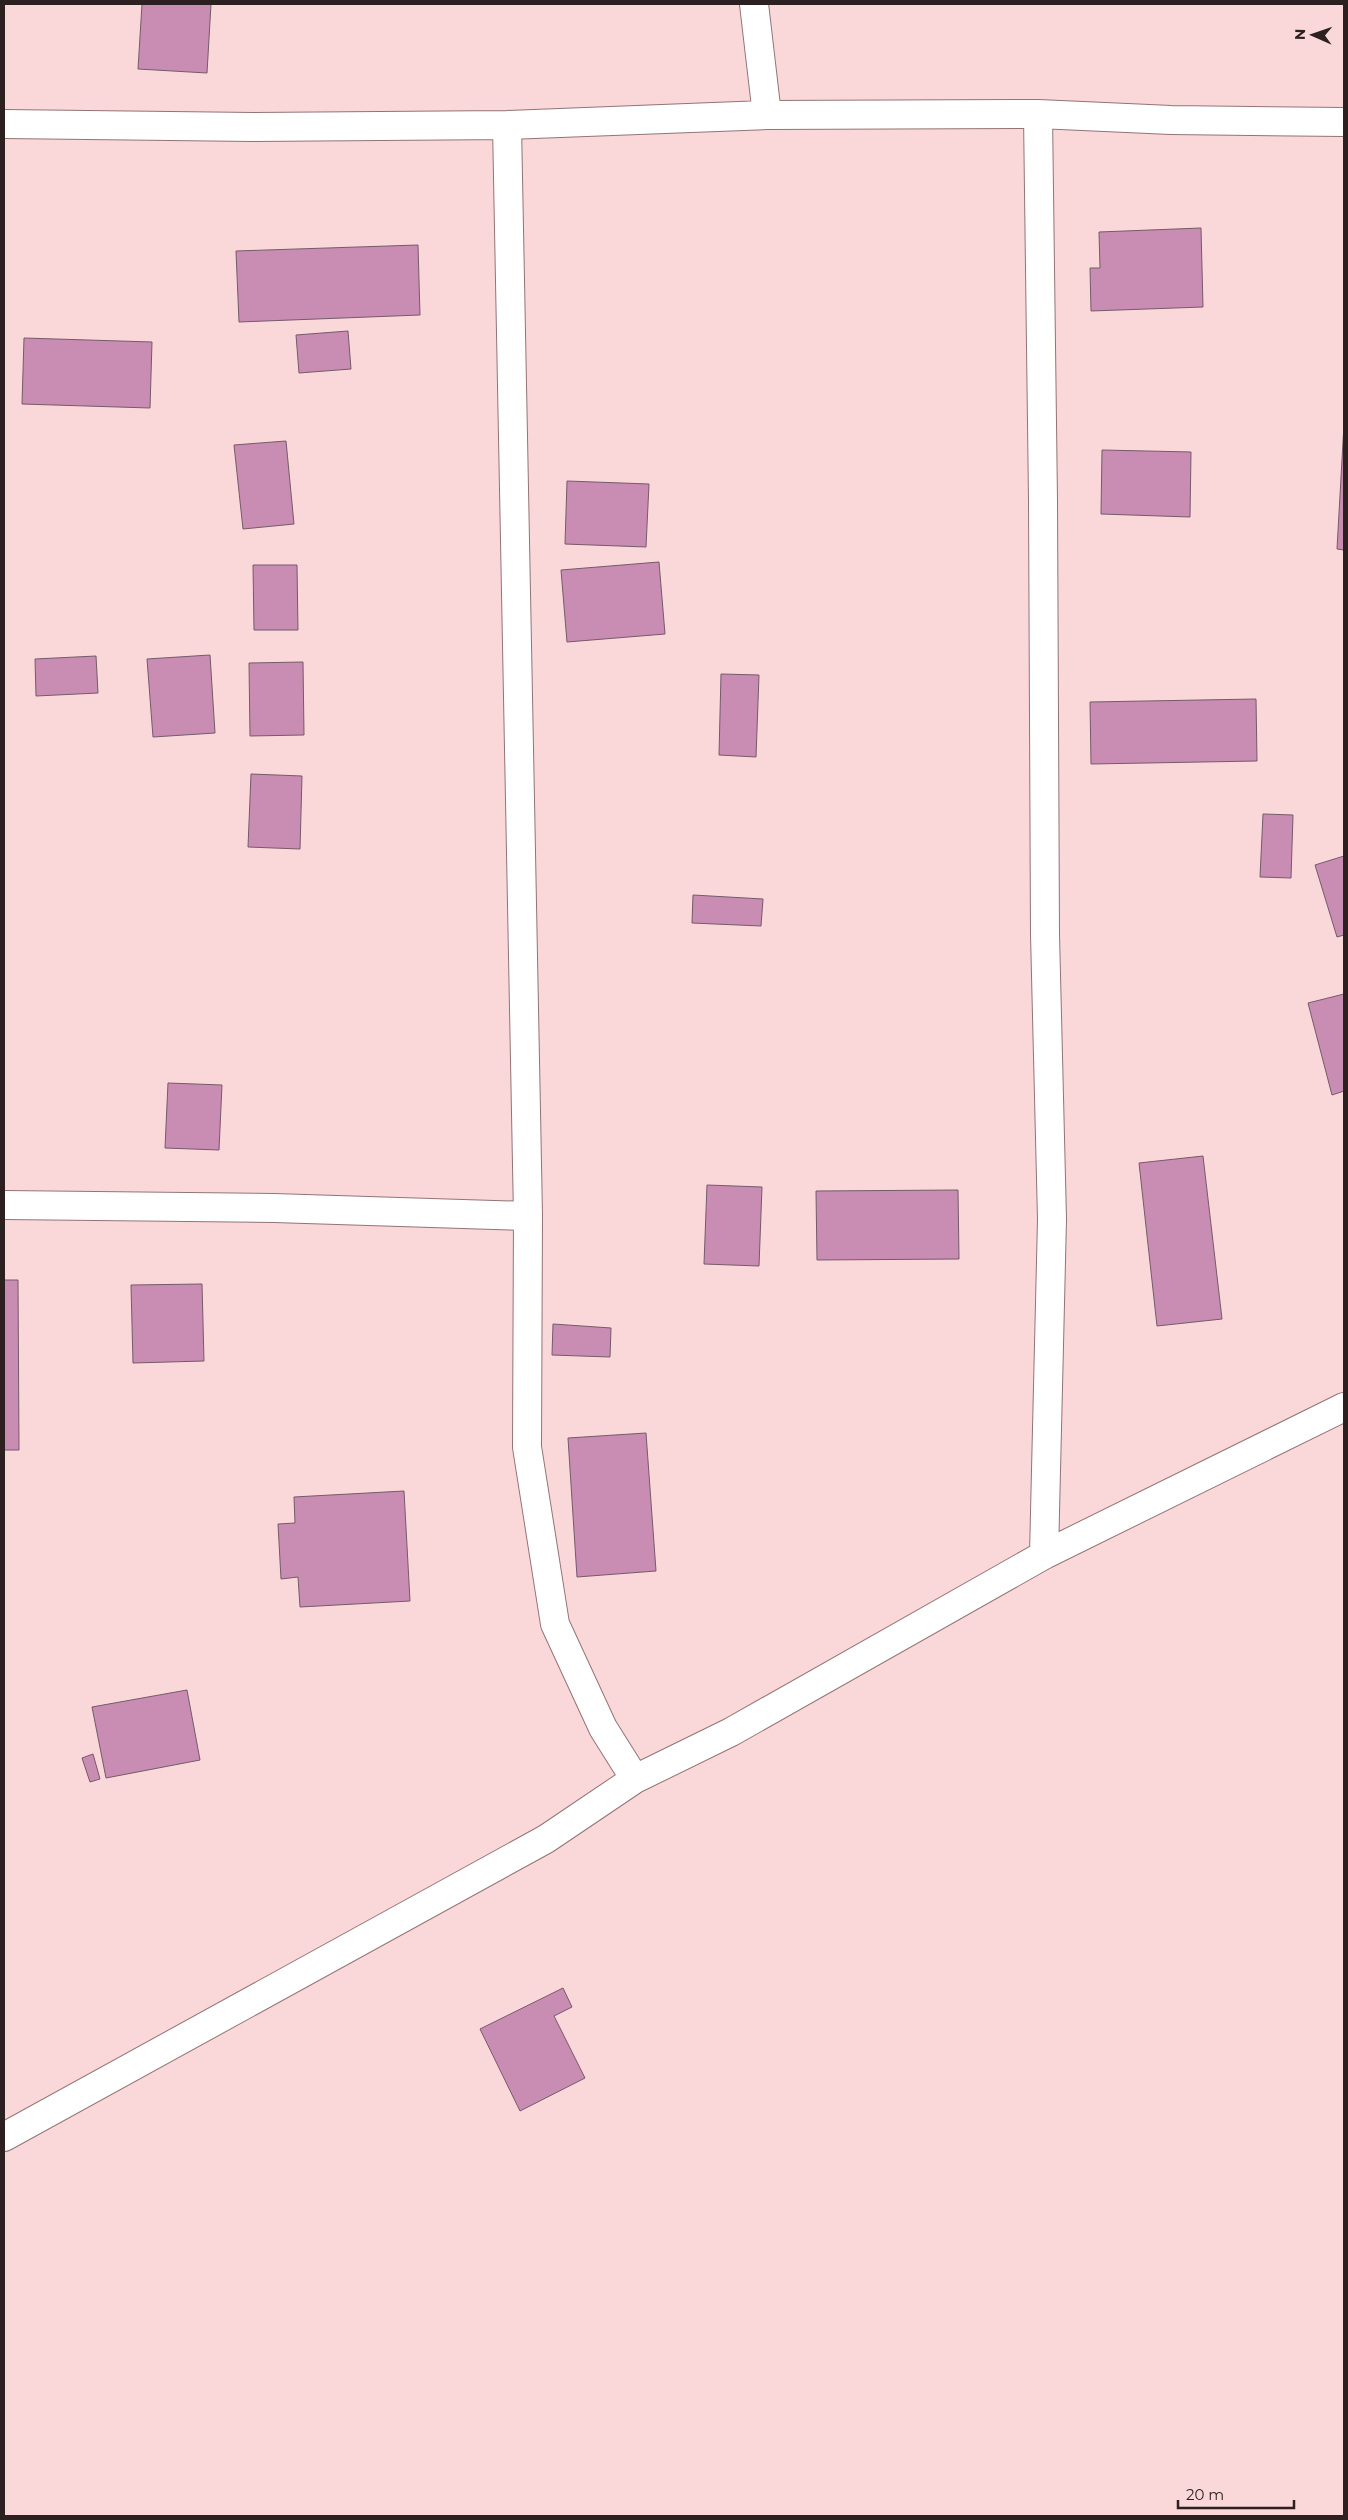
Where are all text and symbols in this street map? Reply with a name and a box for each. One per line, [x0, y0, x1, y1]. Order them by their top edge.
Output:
north arrow [1288, 10, 1338, 60]
text: N [1291, 29, 1309, 41]
scale bar [1178, 2478, 1294, 2510]
text: 20 m [1186, 2485, 1224, 2504]

